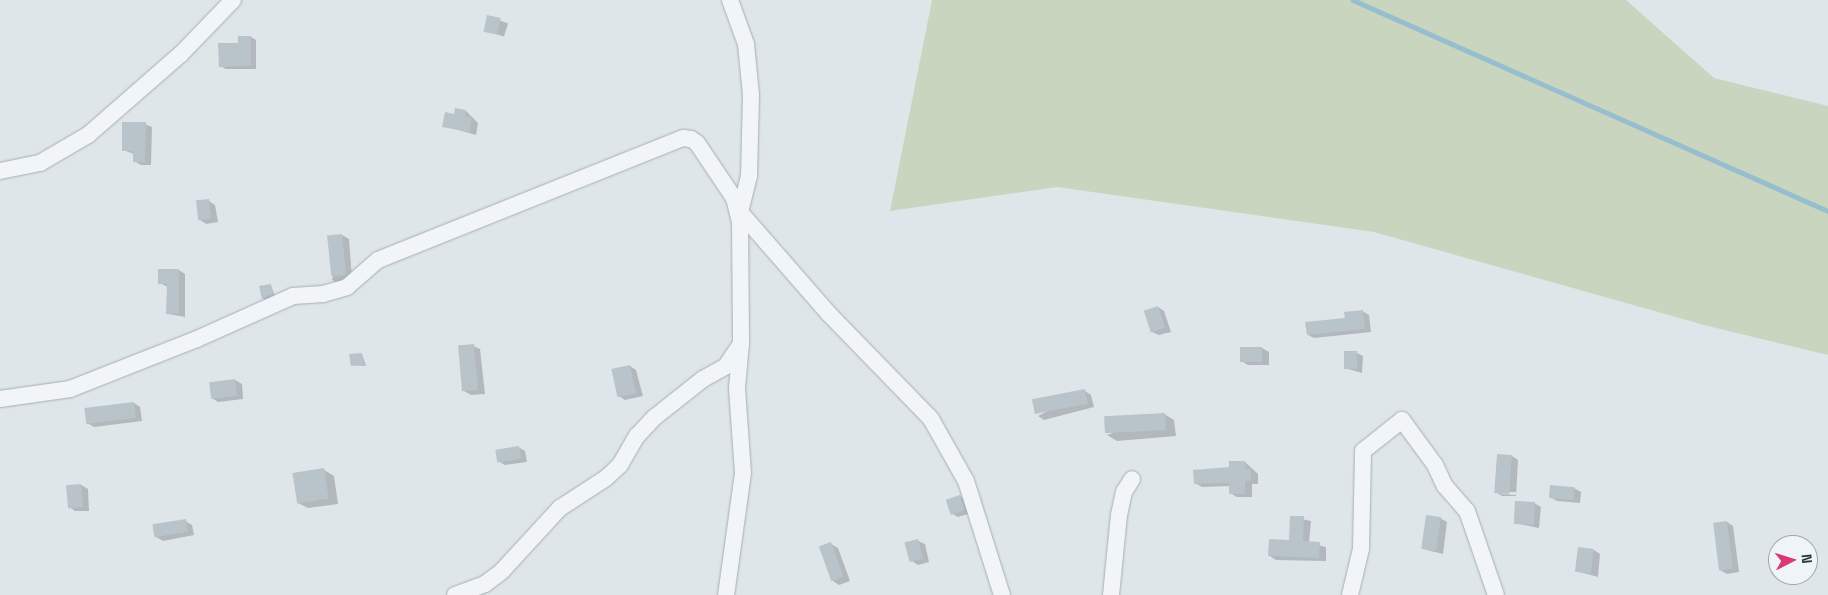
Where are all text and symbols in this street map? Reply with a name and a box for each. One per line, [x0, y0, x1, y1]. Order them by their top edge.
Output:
north arrow [1768, 535, 1818, 585]
text: N [1798, 553, 1816, 564]

